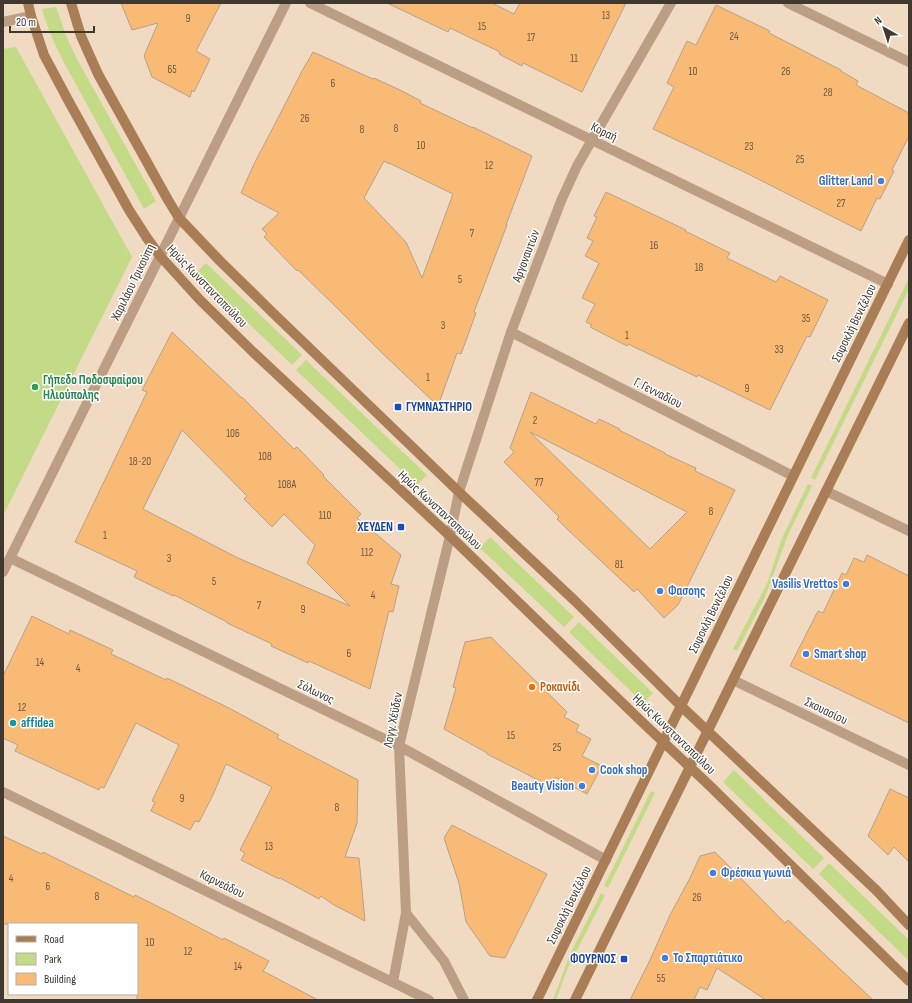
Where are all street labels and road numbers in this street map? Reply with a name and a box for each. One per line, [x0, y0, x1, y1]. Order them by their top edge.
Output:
street label: Κοραή [588, 119, 620, 145]
street label: Αργοναυτών [508, 228, 543, 285]
street label: Χαριλάου Τρικούπη [107, 241, 158, 324]
street label: Ηρώς Κωνσταντοπούλου [163, 241, 251, 331]
street label: Σοφοκλή Βενιζέλου [828, 281, 880, 365]
street label: Γ. Γενναδίου [631, 374, 685, 412]
street label: Ηρώς Κωνσταντοπούλου [395, 467, 485, 553]
street label: Σοφοκλή Βενιζέλου [685, 572, 737, 656]
street label: Σόλωνος [295, 676, 337, 708]
street label: Ηρώς Κωνσταντοπούλου [629, 690, 719, 778]
street label: Λογγ. Χέϋδεν [380, 691, 406, 750]
street label: Σκουασίου [802, 694, 850, 728]
street label: Σοφοκλή Βενιζέλου [543, 863, 595, 947]
street label: Καρνεάδου [197, 866, 247, 902]

